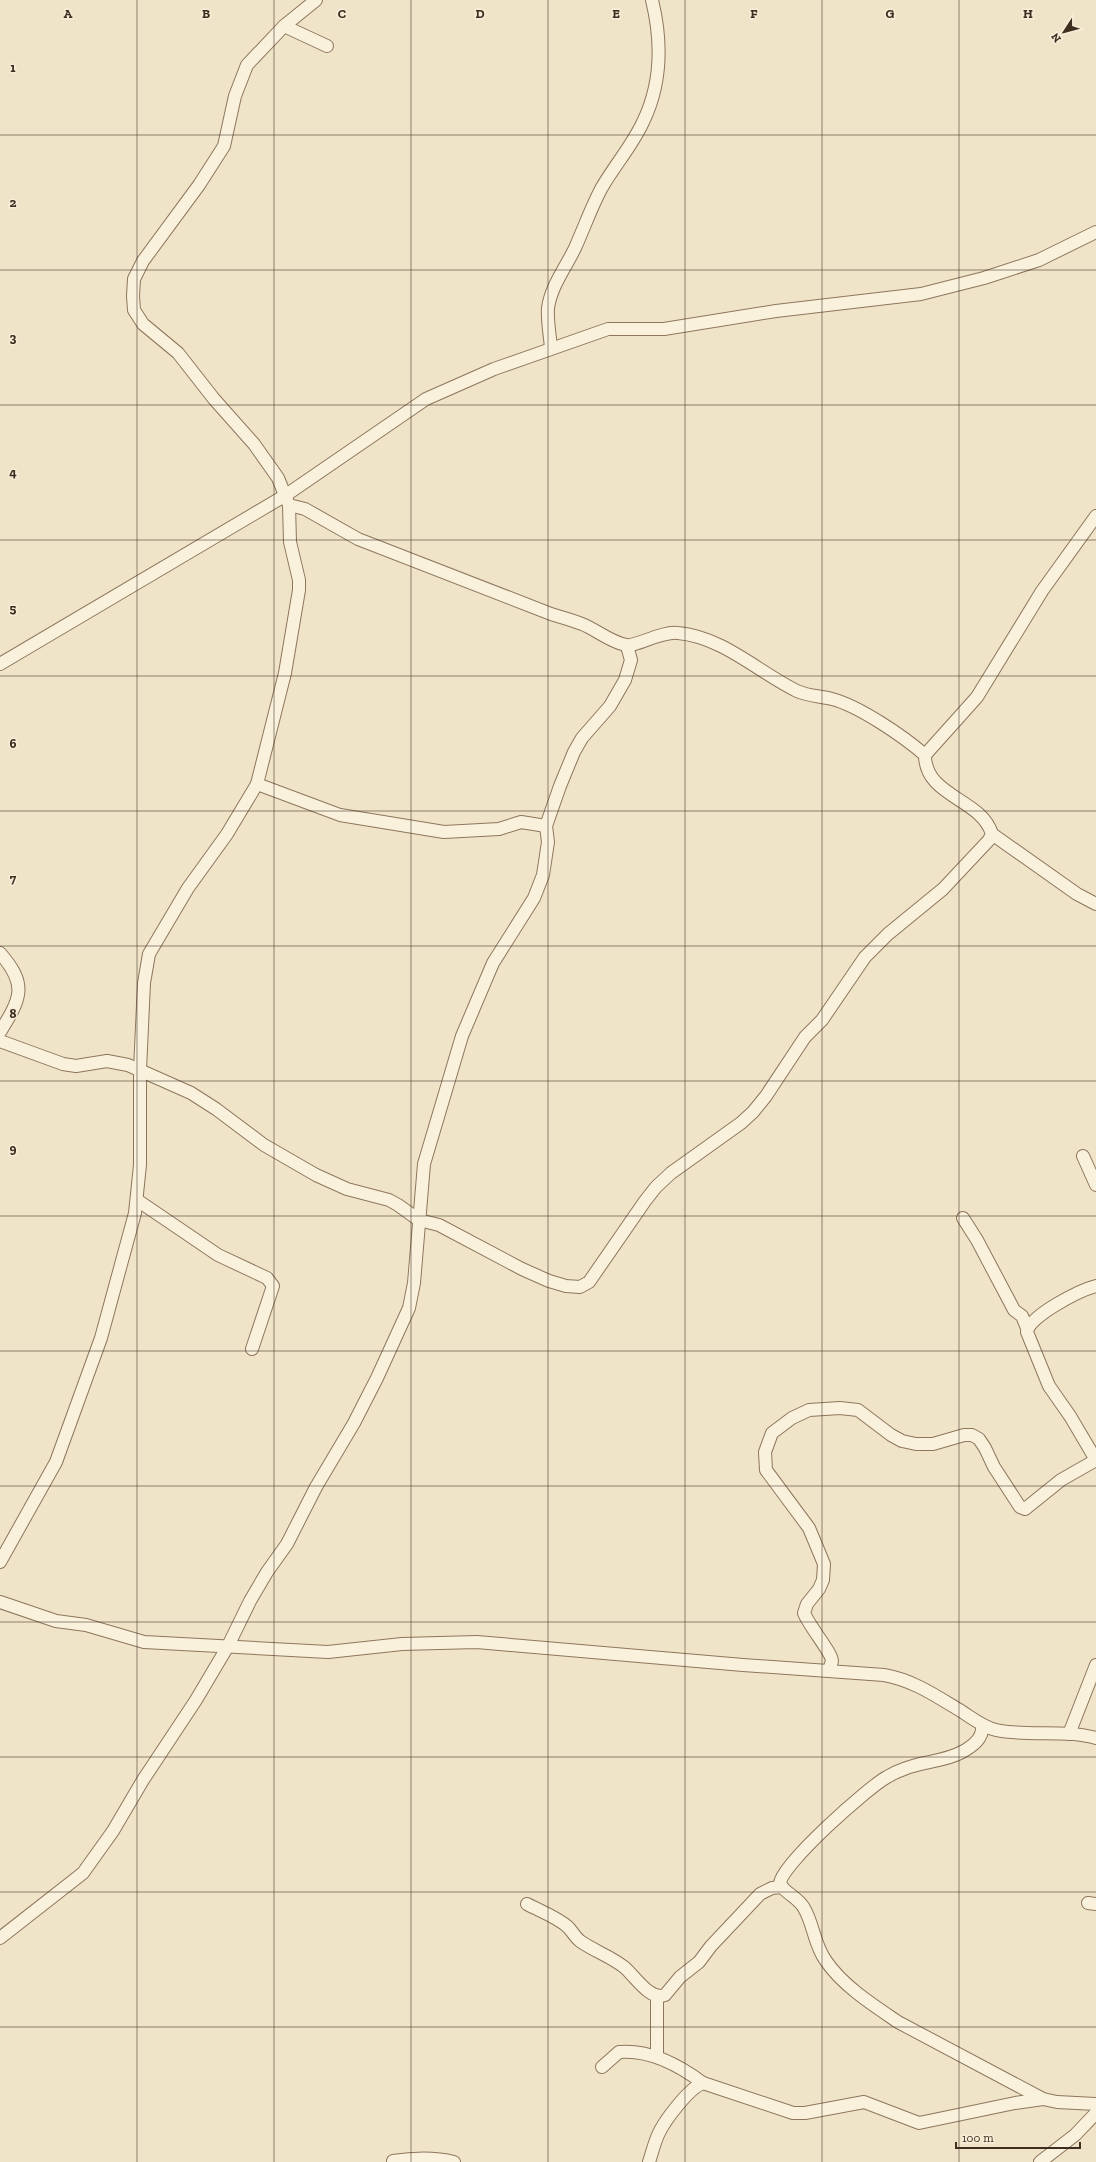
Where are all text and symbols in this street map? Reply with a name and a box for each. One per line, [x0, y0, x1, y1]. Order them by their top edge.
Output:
text: A [64, 6, 73, 21]
text: B [202, 6, 210, 21]
text: C [338, 6, 346, 21]
text: D [475, 6, 485, 21]
text: E [612, 6, 620, 21]
text: F [750, 6, 758, 21]
text: G [886, 6, 895, 21]
text: H [1023, 6, 1033, 21]
north arrow [1044, 12, 1084, 52]
text: N [1048, 30, 1064, 45]
text: 1 [10, 60, 16, 75]
text: 2 [10, 195, 17, 210]
text: 3 [10, 330, 17, 345]
text: 4 [9, 465, 17, 480]
text: 5 [10, 601, 17, 616]
text: 6 [10, 736, 17, 751]
text: 7 [10, 871, 17, 886]
text: 8 [9, 1006, 17, 1021]
text: 9 [10, 1141, 17, 1156]
scale bar [956, 2124, 1080, 2150]
text: 100 m [962, 2131, 994, 2145]

